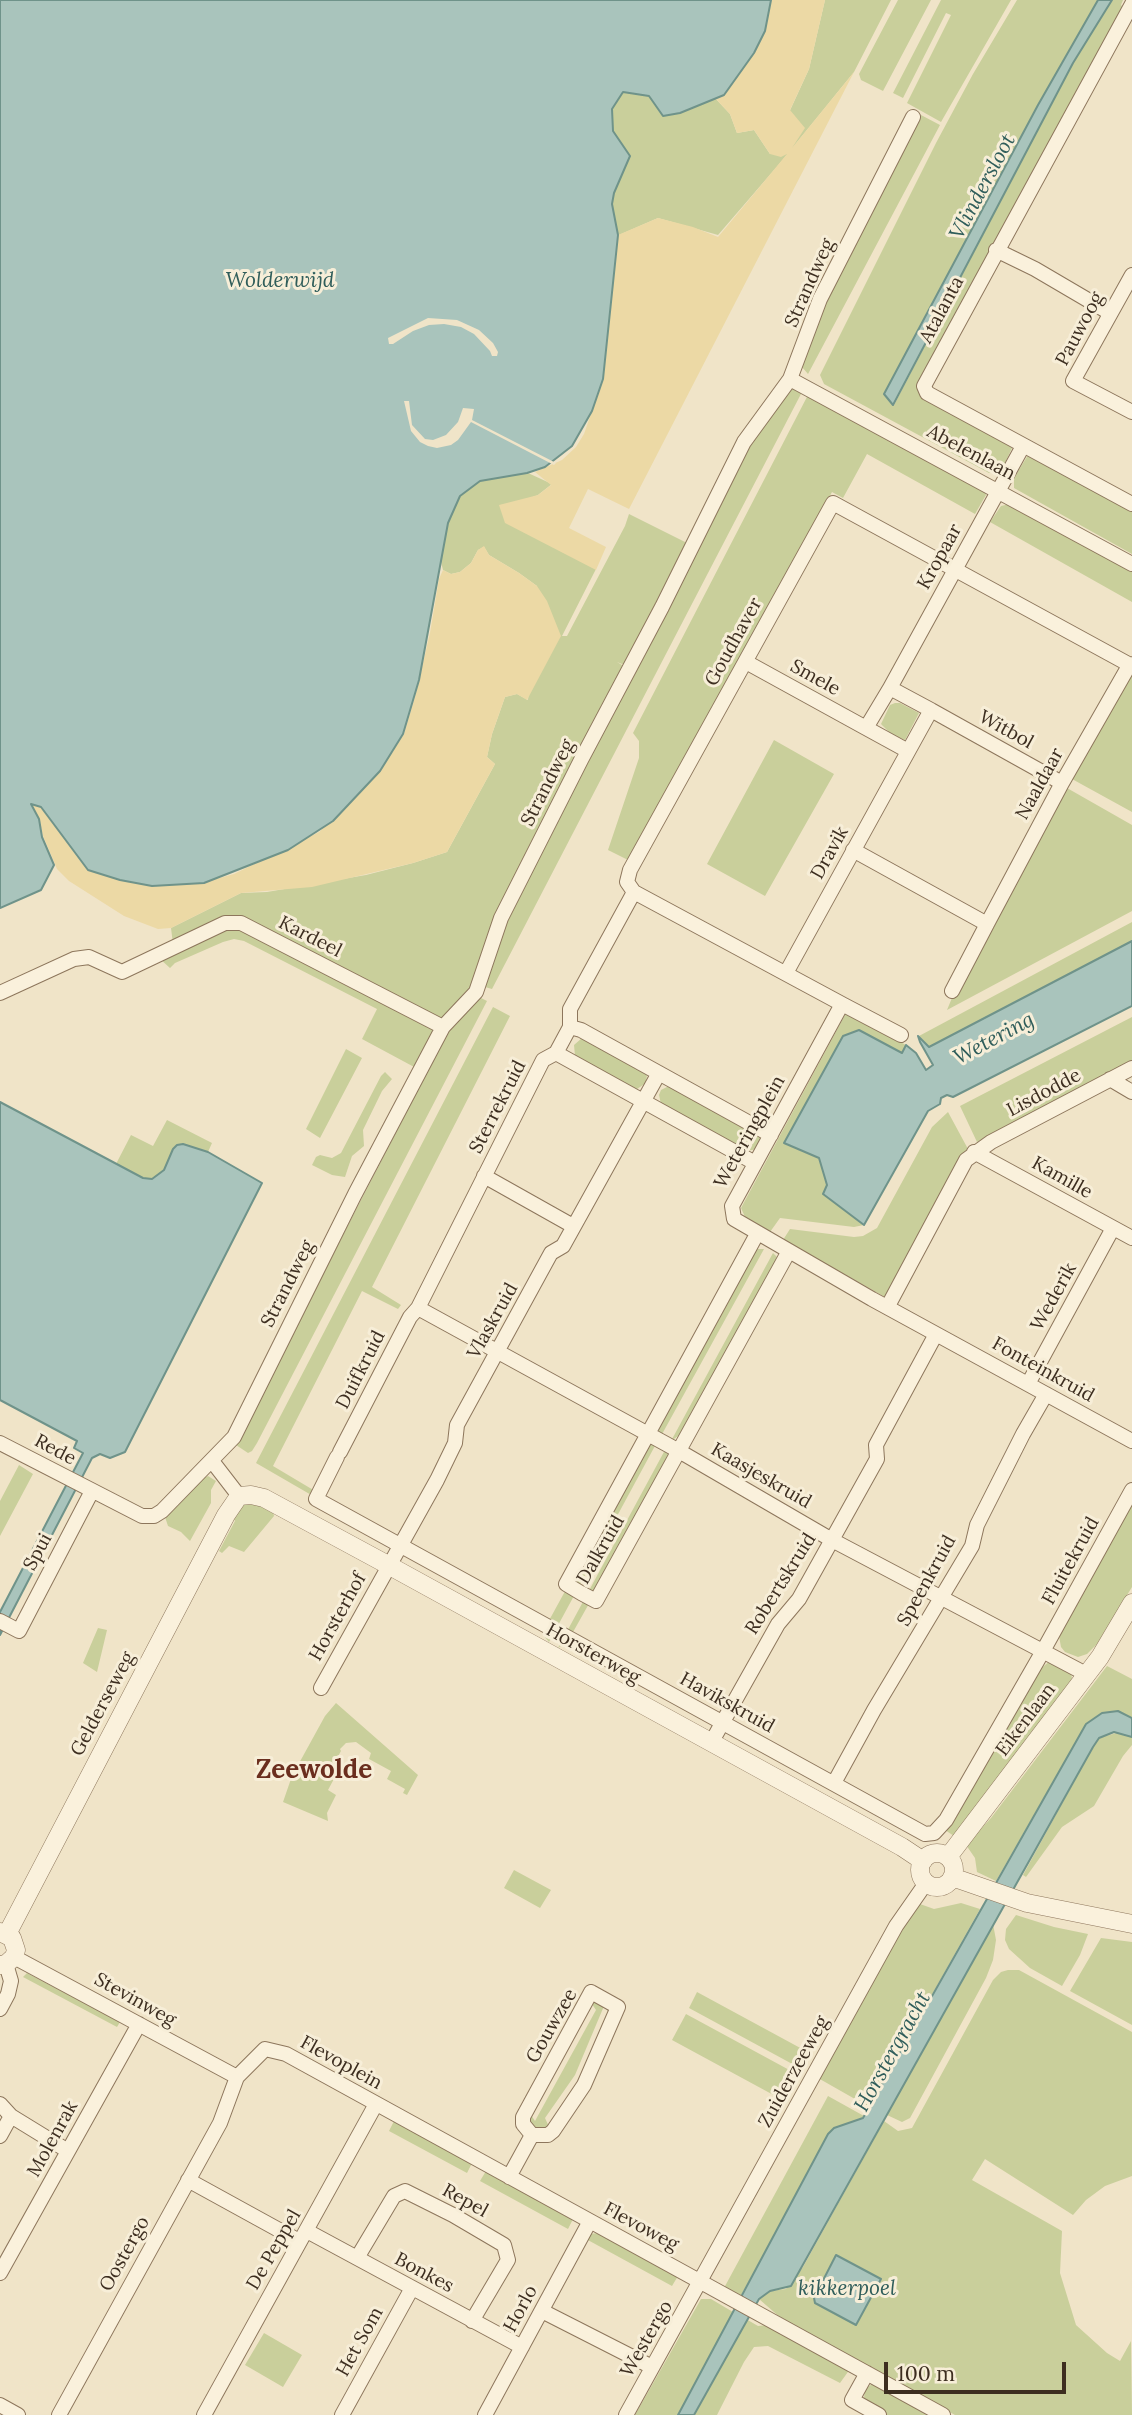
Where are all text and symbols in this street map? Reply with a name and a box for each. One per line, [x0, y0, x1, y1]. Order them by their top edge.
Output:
water label: Vlindersloot [945, 130, 1021, 244]
street label: Strandweg [780, 235, 840, 331]
water label: Wolderwijd [226, 268, 334, 294]
street label: Atalanta [915, 273, 969, 347]
street label: Pauwoog [1051, 288, 1109, 370]
street label: Abelenlaan [923, 420, 1019, 486]
street label: Kropaar [913, 520, 967, 594]
street label: Goudhaver [700, 594, 768, 690]
street label: Smele [786, 655, 844, 701]
street label: Witbol [975, 706, 1037, 754]
street label: Strandweg [516, 736, 580, 830]
street label: Naaldaar [1011, 744, 1069, 824]
street label: Dravik [806, 823, 854, 883]
street label: Kardeel [275, 911, 345, 963]
water label: Wetering [950, 1007, 1038, 1071]
street label: Sterrekruid [465, 1057, 531, 1157]
street label: Lisdodde [1003, 1064, 1085, 1122]
street label: Weteringplein [710, 1072, 790, 1192]
street label: Kamille [1028, 1152, 1096, 1204]
street label: Strandweg [256, 1237, 320, 1331]
street label: Wederik [1026, 1259, 1082, 1335]
street label: Vlaskruid [463, 1279, 523, 1363]
street label: Duifkruid [332, 1327, 390, 1413]
street label: Fonteinkruid [988, 1332, 1098, 1408]
street label: Rede [30, 1430, 80, 1470]
street label: Kaasjeskruid [707, 1438, 815, 1514]
street label: Dalkruid [572, 1512, 630, 1588]
street label: Fluitekruid [1038, 1513, 1104, 1609]
street label: Robertskruid [741, 1529, 821, 1639]
street label: Spui [19, 1530, 57, 1574]
street label: Speenkruid [893, 1532, 961, 1630]
street label: Horsterhof [304, 1569, 372, 1665]
street label: Horsterweg [542, 1619, 644, 1689]
street label: Gelderseweg [66, 1648, 140, 1760]
street label: Havikskruid [676, 1668, 778, 1738]
street label: Eikenlaan [991, 1679, 1061, 1761]
district label: Zeewolde [256, 1755, 372, 1787]
street label: Stevinweg [90, 1968, 180, 2032]
street label: Gouwzee [522, 1985, 582, 2067]
water label: Horstergracht [850, 1987, 936, 2117]
street label: Zuiderzeeweg [754, 2012, 834, 2132]
street label: Flevoplein [296, 2031, 386, 2095]
street label: Molenrak [23, 2097, 83, 2181]
street label: Repel [438, 2179, 492, 2223]
street label: Flevoweg [599, 2198, 683, 2256]
street label: De Peppel [242, 2206, 306, 2294]
street label: Oostergo [95, 2213, 155, 2295]
street label: Bonkes [391, 2248, 457, 2298]
water label: kikkerpoel [798, 2276, 896, 2302]
street label: Horlo [499, 2282, 543, 2336]
street label: Westergo [616, 2297, 678, 2381]
street label: Het Som [332, 2303, 388, 2381]
scale bar [887, 2348, 1069, 2392]
text: 100 m [897, 2360, 955, 2387]

